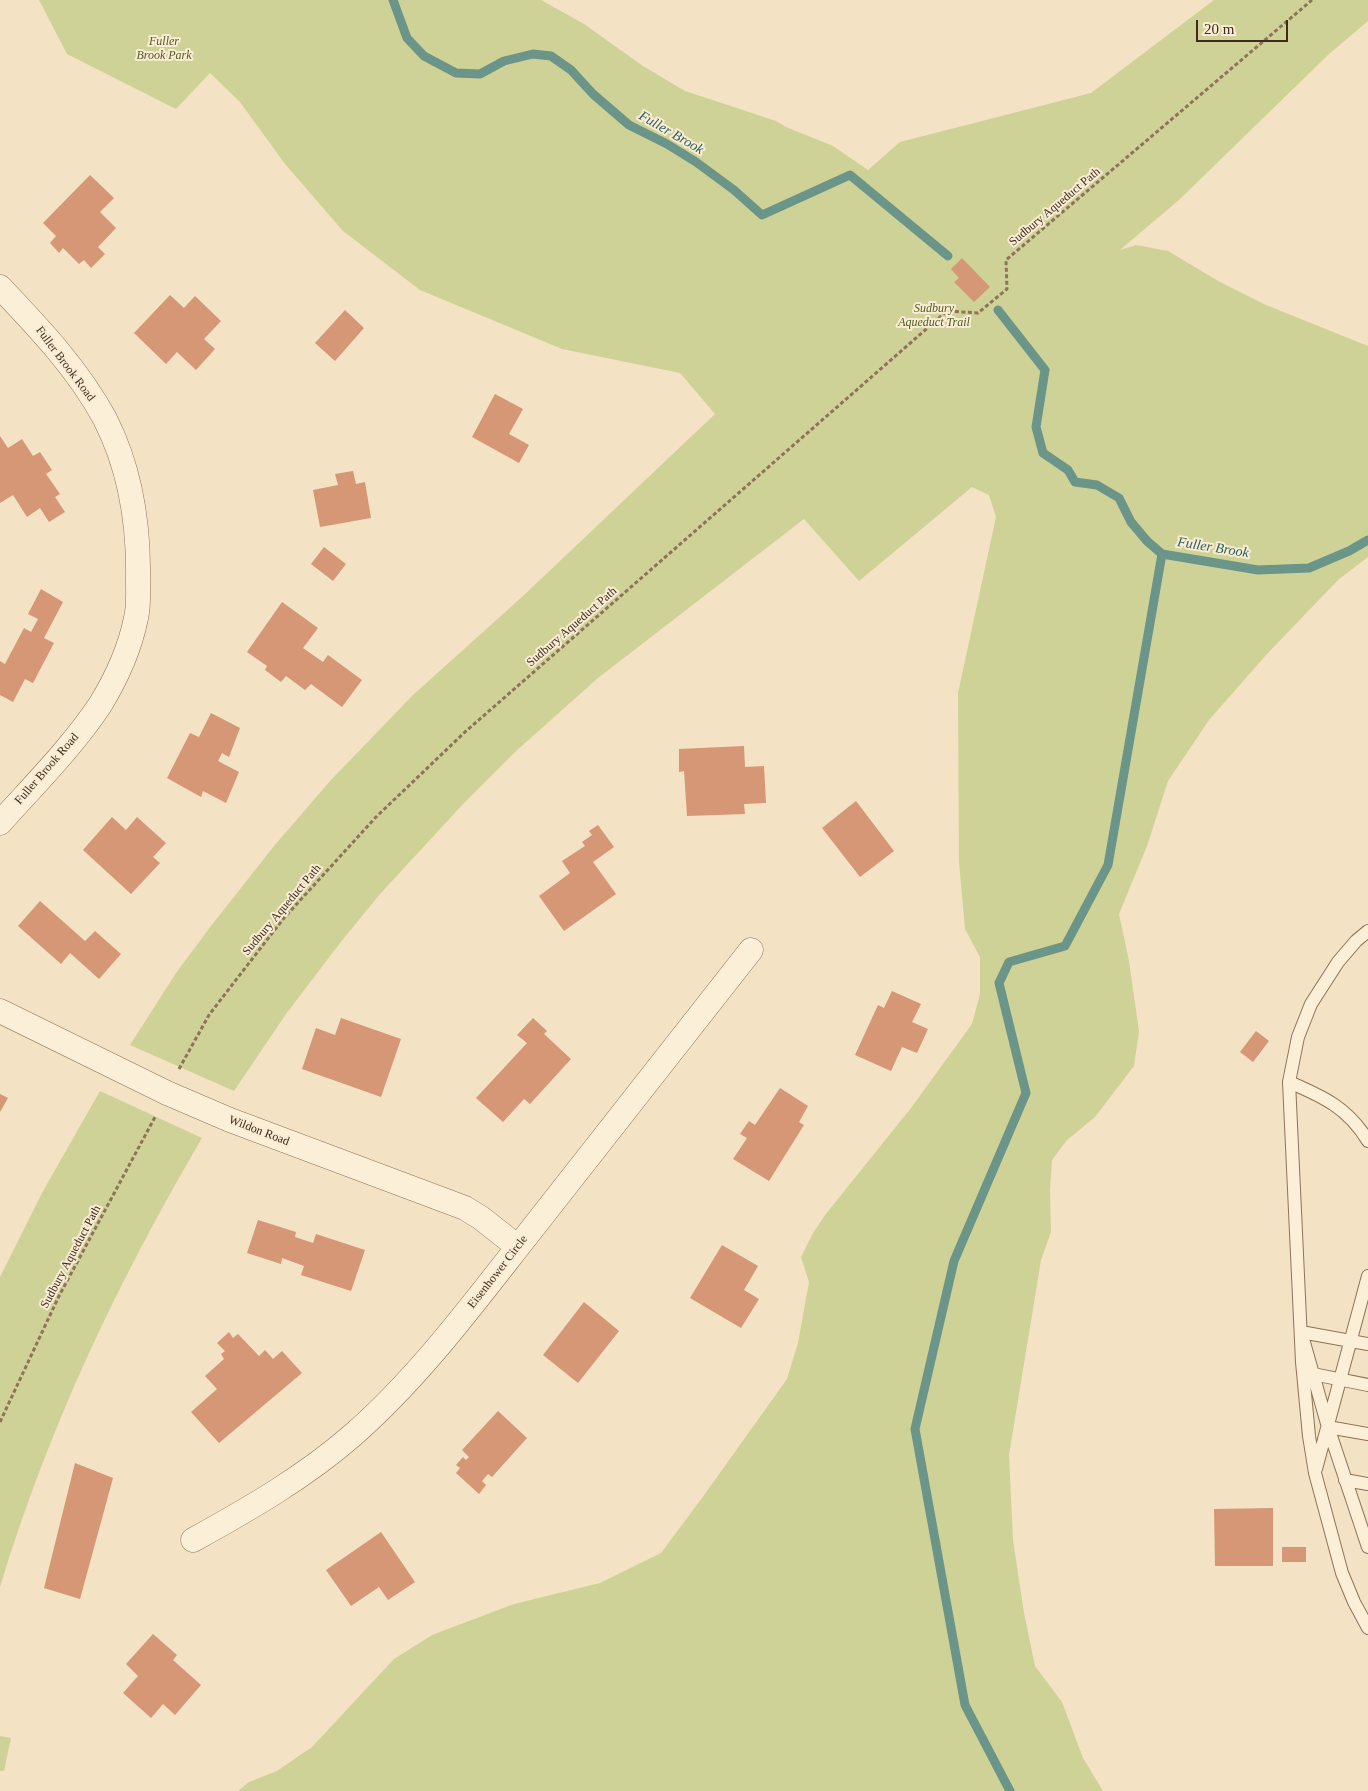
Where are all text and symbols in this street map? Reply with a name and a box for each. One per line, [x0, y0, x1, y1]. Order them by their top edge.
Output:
scale bar [1198, 10, 1290, 42]
text: 20 m [1204, 21, 1234, 37]
park label: Fuller Brook Park [136, 35, 192, 63]
water label: Fuller Brook [636, 108, 706, 158]
street label: Sudbury Aqueduct Path [1006, 165, 1104, 249]
park label: Sudbury Aqueduct Trail [898, 302, 970, 330]
street label: Fuller Brook Road [32, 324, 98, 404]
water label: Fuller Brook [1176, 534, 1250, 562]
street label: Sudbury Aqueduct Path [524, 584, 620, 670]
street label: Fuller Brook Road [12, 730, 82, 808]
street label: Sudbury Aqueduct Path [240, 861, 324, 959]
street label: Wildon Road [227, 1113, 291, 1149]
street label: Sudbury Aqueduct Path [38, 1203, 104, 1311]
street label: Eisenhower Circle [465, 1233, 531, 1311]

